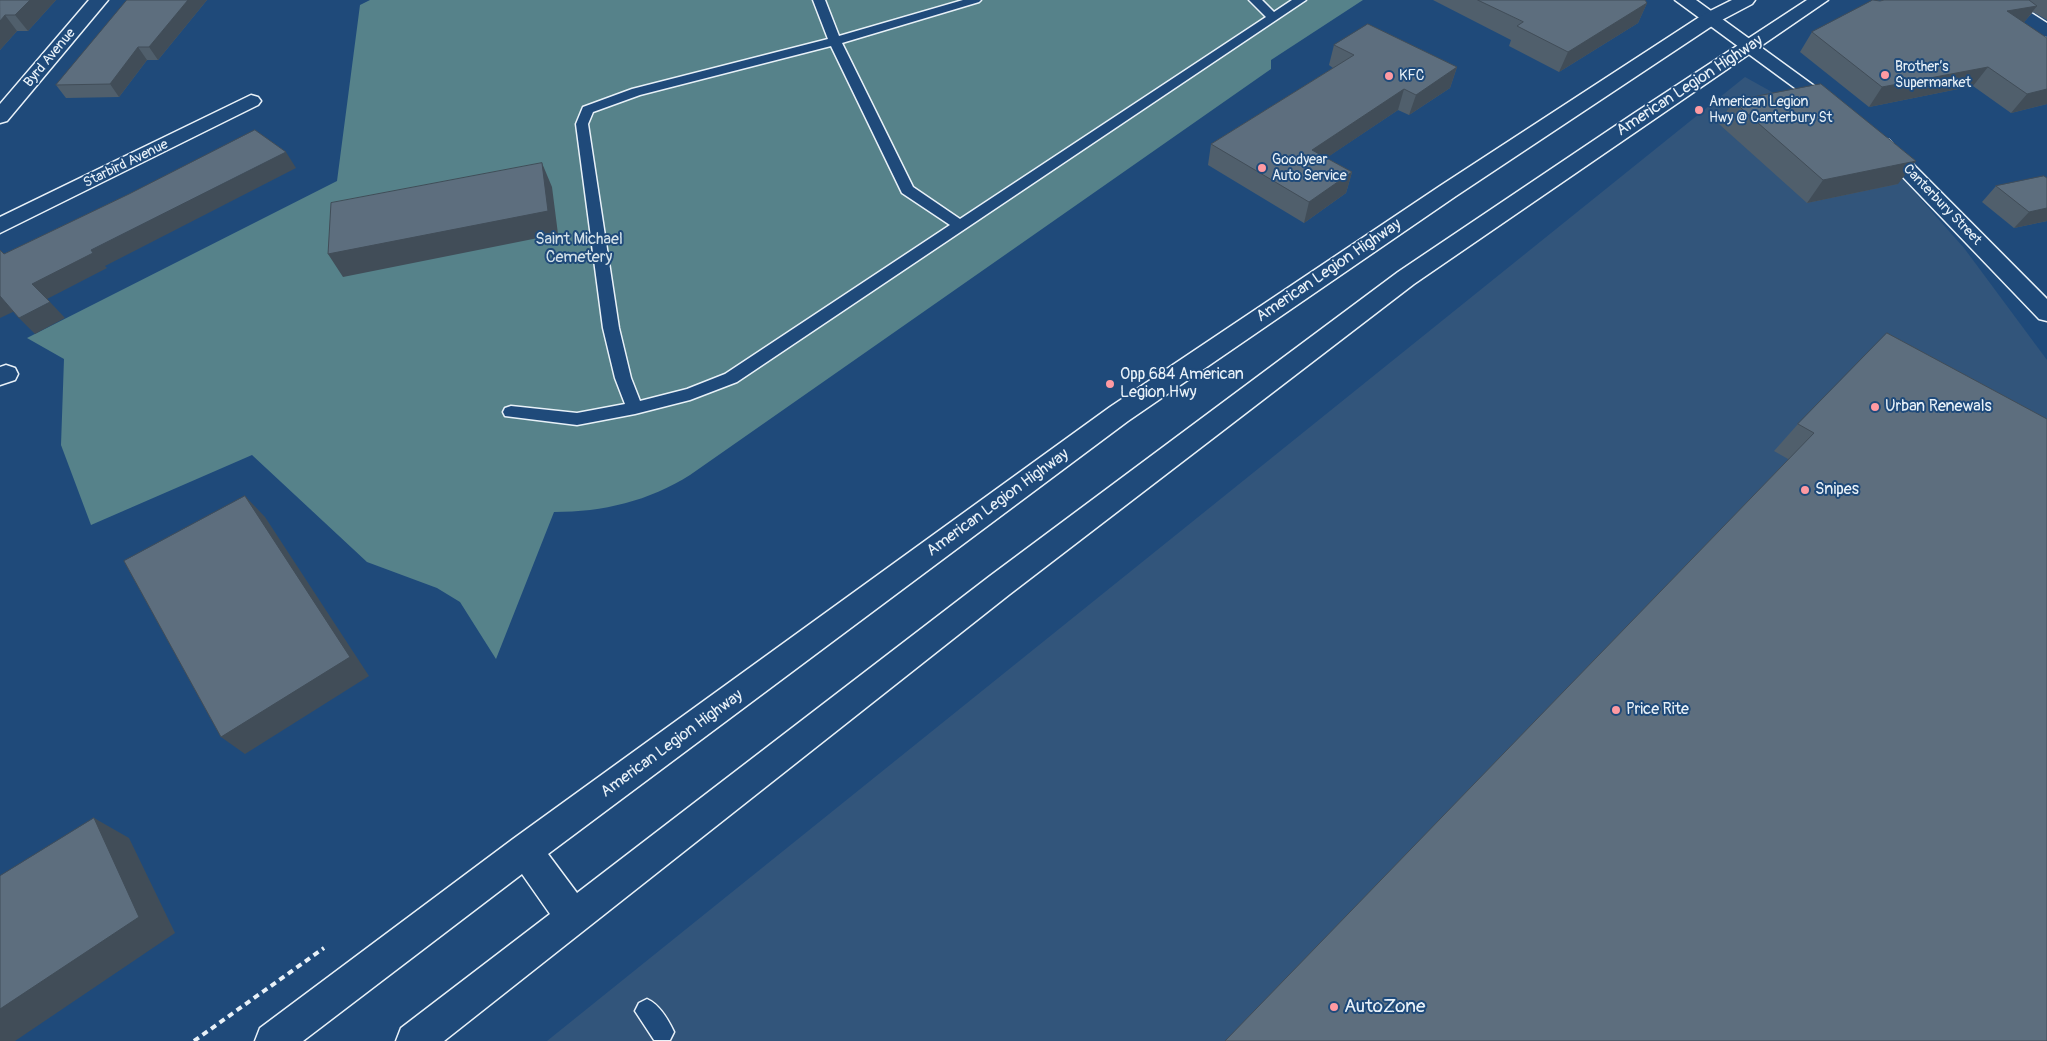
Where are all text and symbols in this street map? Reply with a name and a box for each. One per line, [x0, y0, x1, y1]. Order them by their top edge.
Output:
street label: Byrd Avenue [21, 25, 79, 91]
street label: American Legion Highway [1613, 31, 1767, 141]
place label: Brother’s Supermarket [1895, 59, 1971, 92]
place label: KFC [1399, 68, 1425, 84]
marker: Brother’s Supermarket [1879, 69, 1891, 81]
marker: KFC [1383, 70, 1395, 82]
place label: American Legion Hwy @ Canterbury St [1709, 94, 1832, 126]
marker: American Legion Hwy @ Canterbury St [1693, 104, 1705, 116]
street label: Starbird Avenue [81, 136, 171, 192]
place label: Goodyear Auto Service [1272, 152, 1347, 184]
street label: Canterbury Street [1899, 161, 1985, 249]
marker: Goodyear Auto Service [1256, 162, 1268, 174]
street label: American Legion Highway [1253, 215, 1405, 327]
park label: Saint Michael Cemetery [535, 230, 623, 268]
place label: Opp 684 American Legion Hwy [1120, 365, 1244, 403]
marker: Opp 684 American Legion Hwy [1104, 378, 1116, 390]
place label: Urban Renewals [1885, 397, 1992, 417]
marker: Urban Renewals [1869, 401, 1881, 413]
street label: American Legion Highway [923, 445, 1073, 561]
place label: Snipes [1815, 480, 1859, 500]
marker: Snipes [1799, 484, 1811, 496]
street label: American Legion Highway [597, 686, 747, 802]
place label: Price Rite [1626, 700, 1689, 720]
marker: Price Rite [1610, 704, 1622, 716]
place label: AutoZone [1344, 996, 1425, 1018]
marker: AutoZone [1328, 1001, 1340, 1013]

